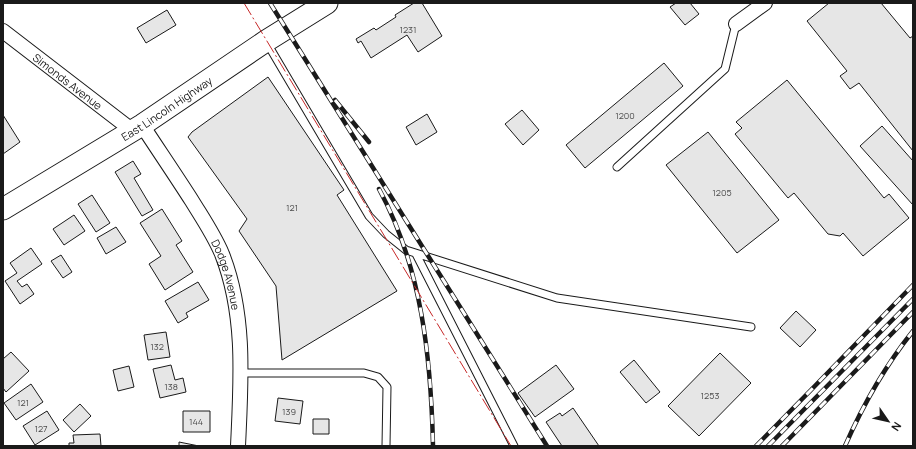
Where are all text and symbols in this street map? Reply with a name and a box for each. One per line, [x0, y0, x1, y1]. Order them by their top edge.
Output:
house number: 1231 [399, 23, 417, 36]
street label: Simonds Avenue [30, 49, 106, 113]
street label: East Lincoln Highway [118, 72, 215, 144]
house number: 1200 [615, 109, 635, 122]
house number: 1205 [712, 186, 732, 199]
house number: 121 [286, 201, 298, 214]
street label: Dodge Avenue [209, 237, 244, 311]
house number: 132 [150, 340, 164, 353]
house number: 138 [164, 380, 178, 393]
house number: 1253 [701, 389, 719, 402]
house number: 121 [17, 396, 29, 409]
north arrow [868, 401, 908, 441]
house number: 139 [282, 405, 296, 418]
house number: 144 [189, 415, 203, 428]
text: N [888, 419, 905, 434]
house number: 127 [34, 422, 48, 435]

